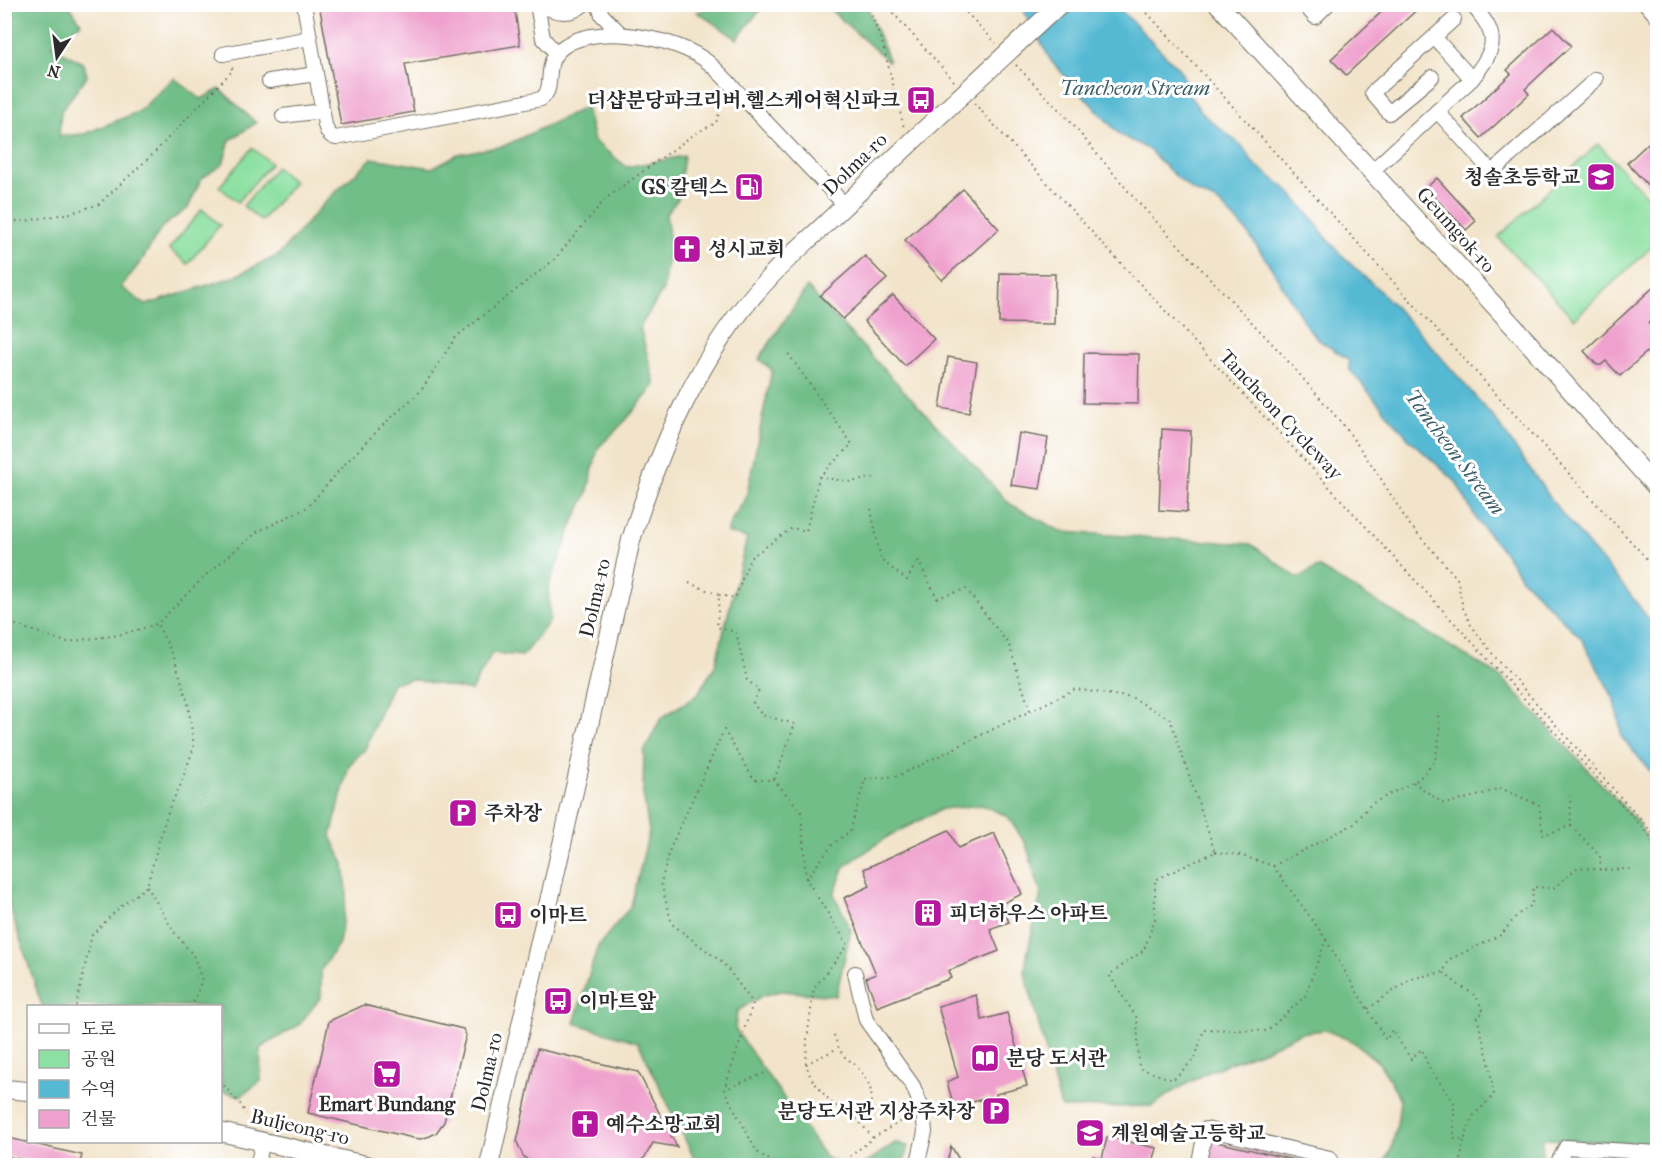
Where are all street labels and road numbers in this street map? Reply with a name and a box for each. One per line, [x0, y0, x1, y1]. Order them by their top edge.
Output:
street label: Dolma-ro [818, 128, 892, 200]
street label: Geumgok-ro [1412, 183, 1500, 277]
street label: Tancheon Cycleway [1215, 345, 1348, 486]
street label: Dolma-ro [575, 556, 615, 640]
street label: Dolma-ro [467, 1030, 507, 1114]
street label: Buljeong-ro [248, 1104, 352, 1150]

